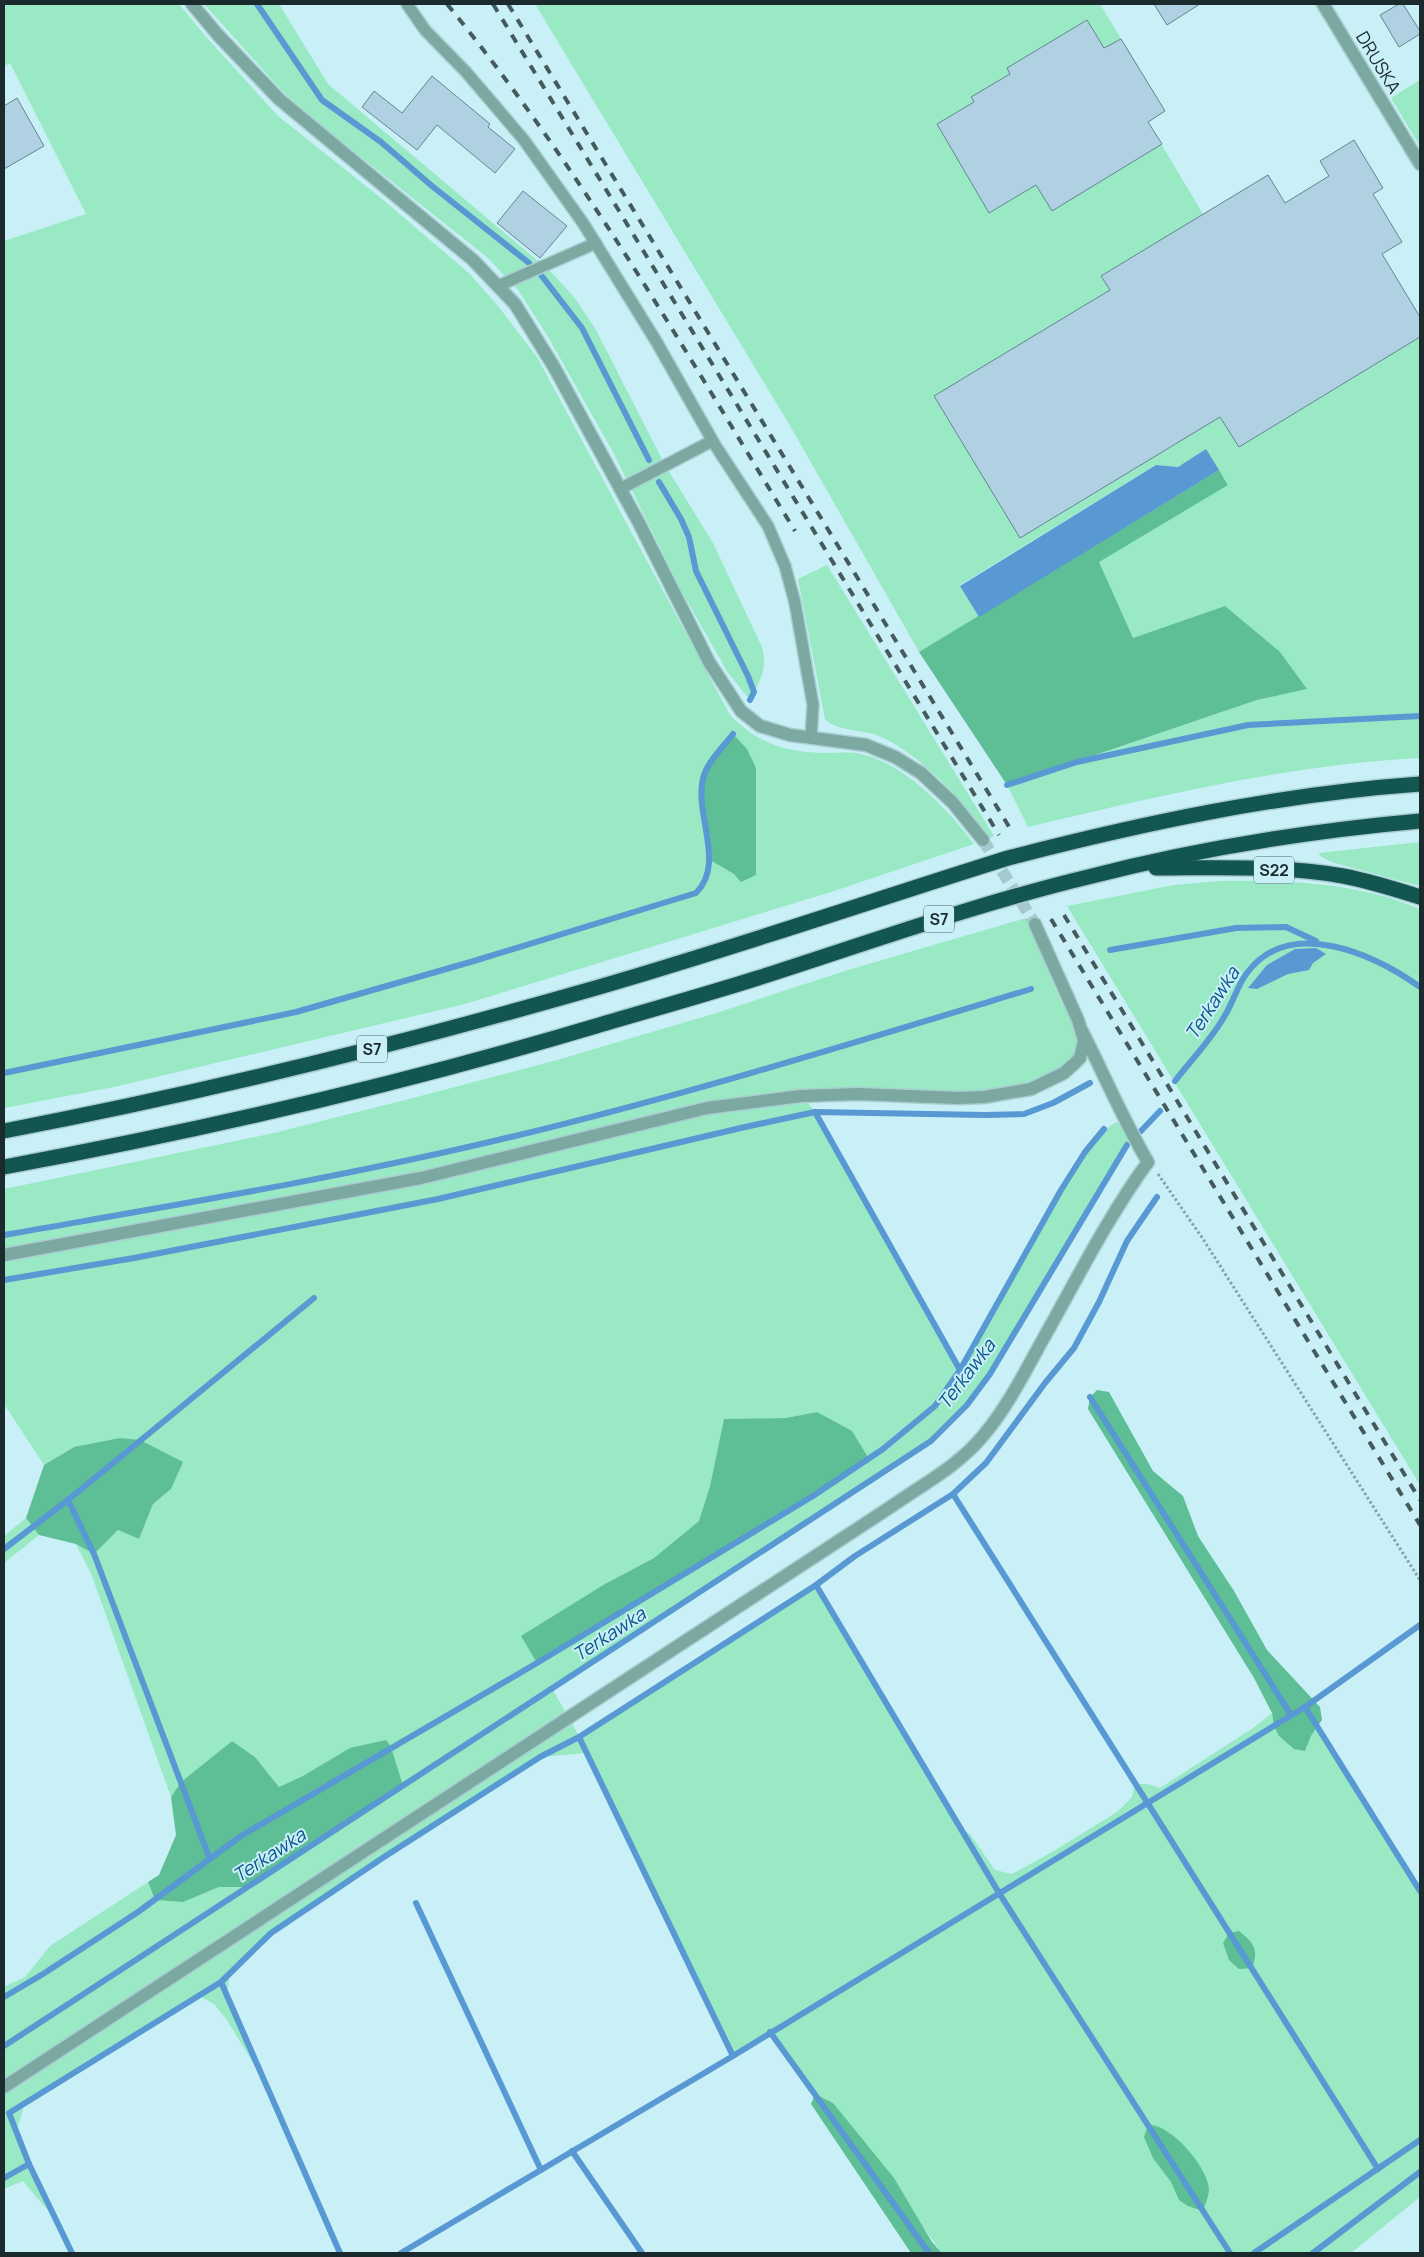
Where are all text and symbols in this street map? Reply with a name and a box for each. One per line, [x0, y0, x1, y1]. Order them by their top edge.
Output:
street label: DRUSKA [1351, 26, 1407, 98]
road number: S22 [1254, 856, 1294, 884]
road number: S7 [924, 906, 954, 932]
water label: Terkawka [1179, 960, 1246, 1044]
road number: S7 [357, 1036, 387, 1062]
water label: Terkawka [931, 1332, 1002, 1415]
water label: Terkawka [568, 1600, 652, 1667]
water label: Terkawka [228, 1821, 312, 1888]

